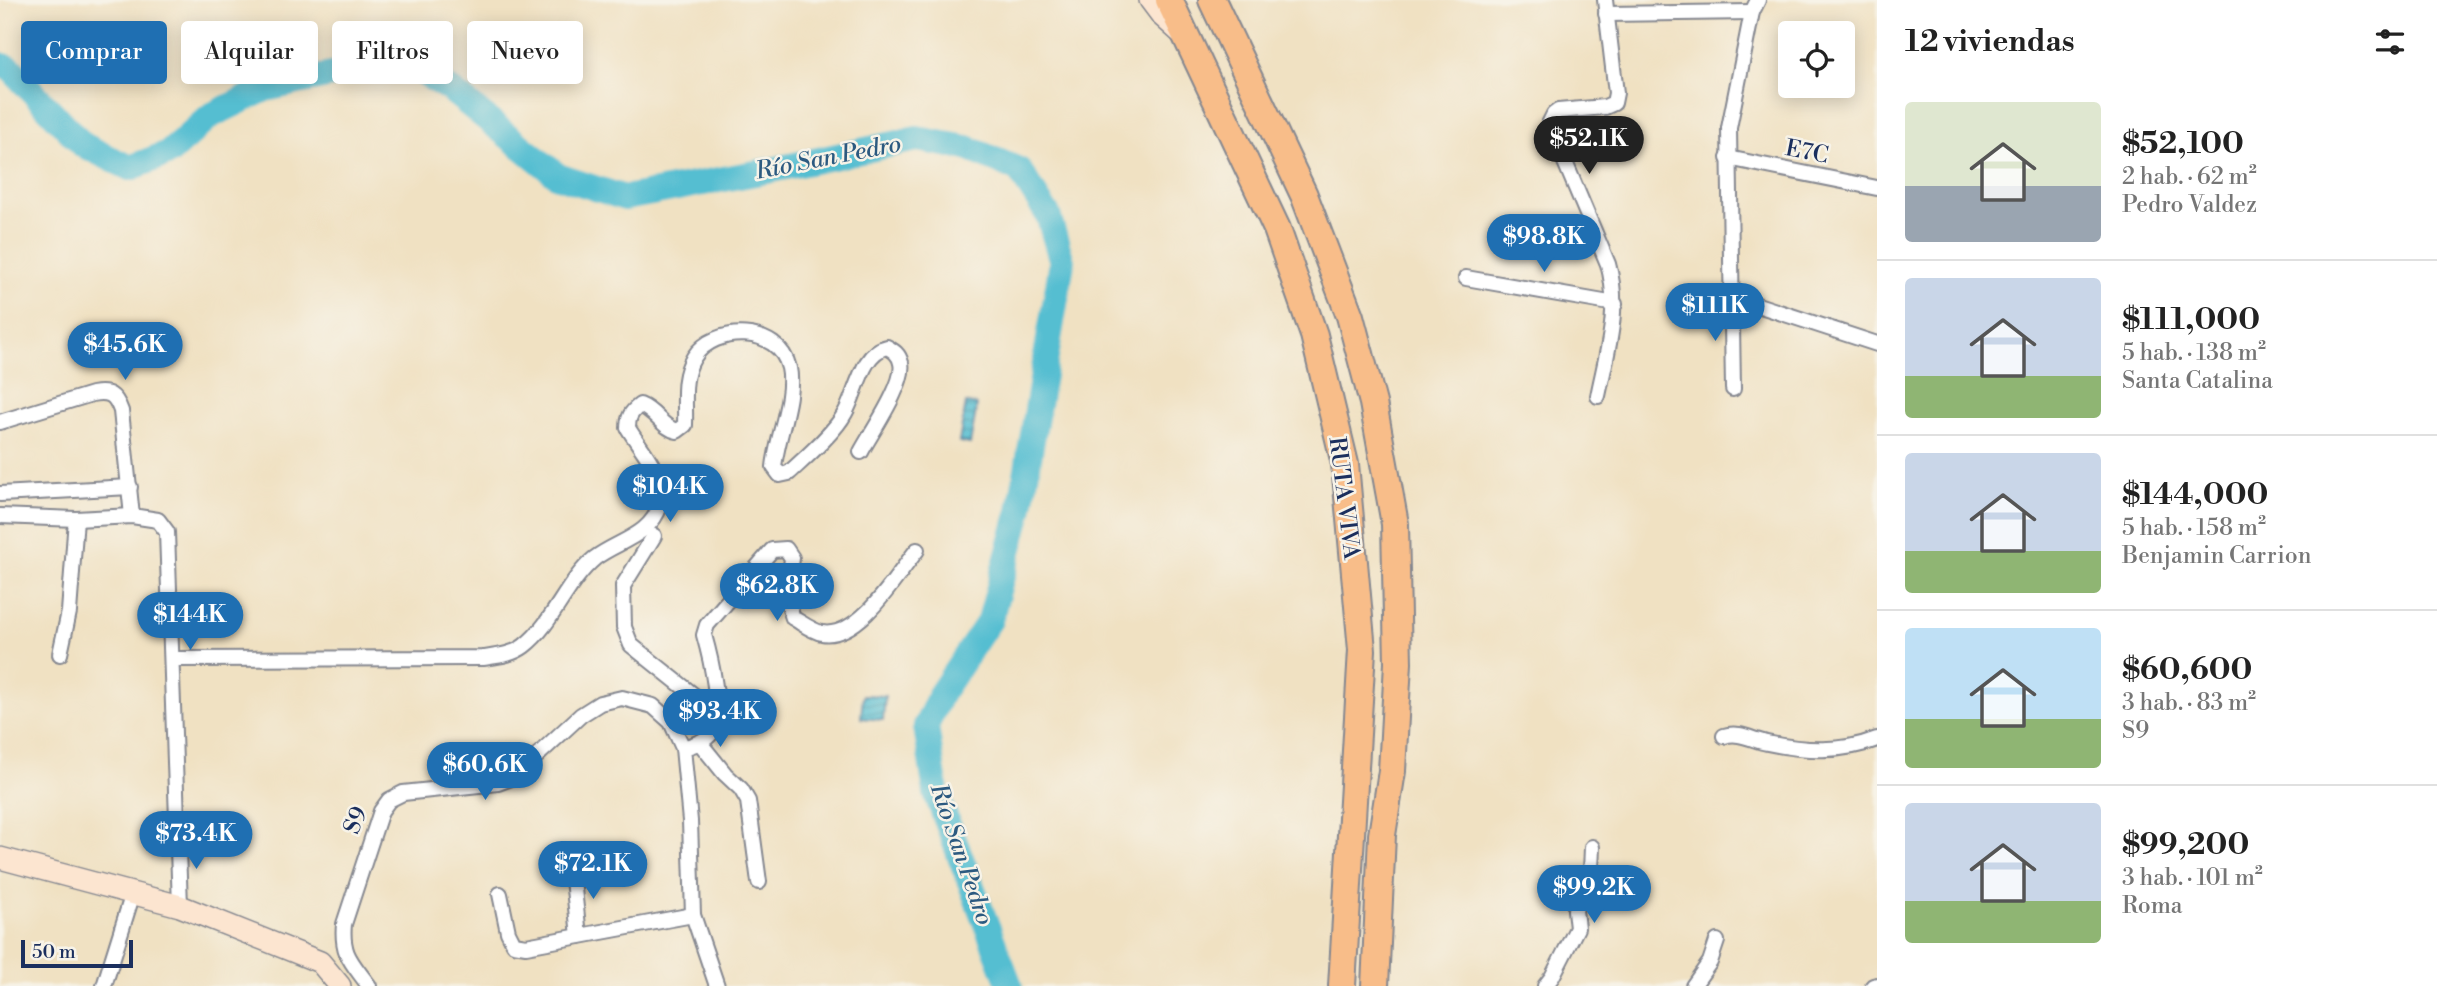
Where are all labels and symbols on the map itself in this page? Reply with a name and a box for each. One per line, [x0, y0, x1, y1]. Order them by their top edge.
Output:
pin: $52.1K [1532, 116, 1646, 176]
water label: Río San Pedro [752, 129, 904, 187]
street label: E7C [1783, 134, 1831, 170]
pin: $98.8K [1487, 215, 1601, 274]
pin: $111K [1666, 284, 1764, 343]
pin: $45.6K [68, 322, 182, 382]
street label: RUTA VIVA [1323, 435, 1366, 562]
pin: $104K [621, 464, 719, 524]
pin: $62.8K [720, 564, 834, 623]
pin: $144K [141, 592, 239, 652]
pin: $93.4K [663, 690, 777, 749]
pin: $60.6K [428, 742, 542, 802]
water label: Río San Pedro [922, 779, 999, 929]
street label: S9 [338, 803, 374, 838]
pin: $73.4K [139, 812, 253, 871]
pin: $72.1K [536, 842, 650, 901]
pin: $99.2K [1537, 866, 1651, 925]
scale bar [21, 937, 133, 969]

